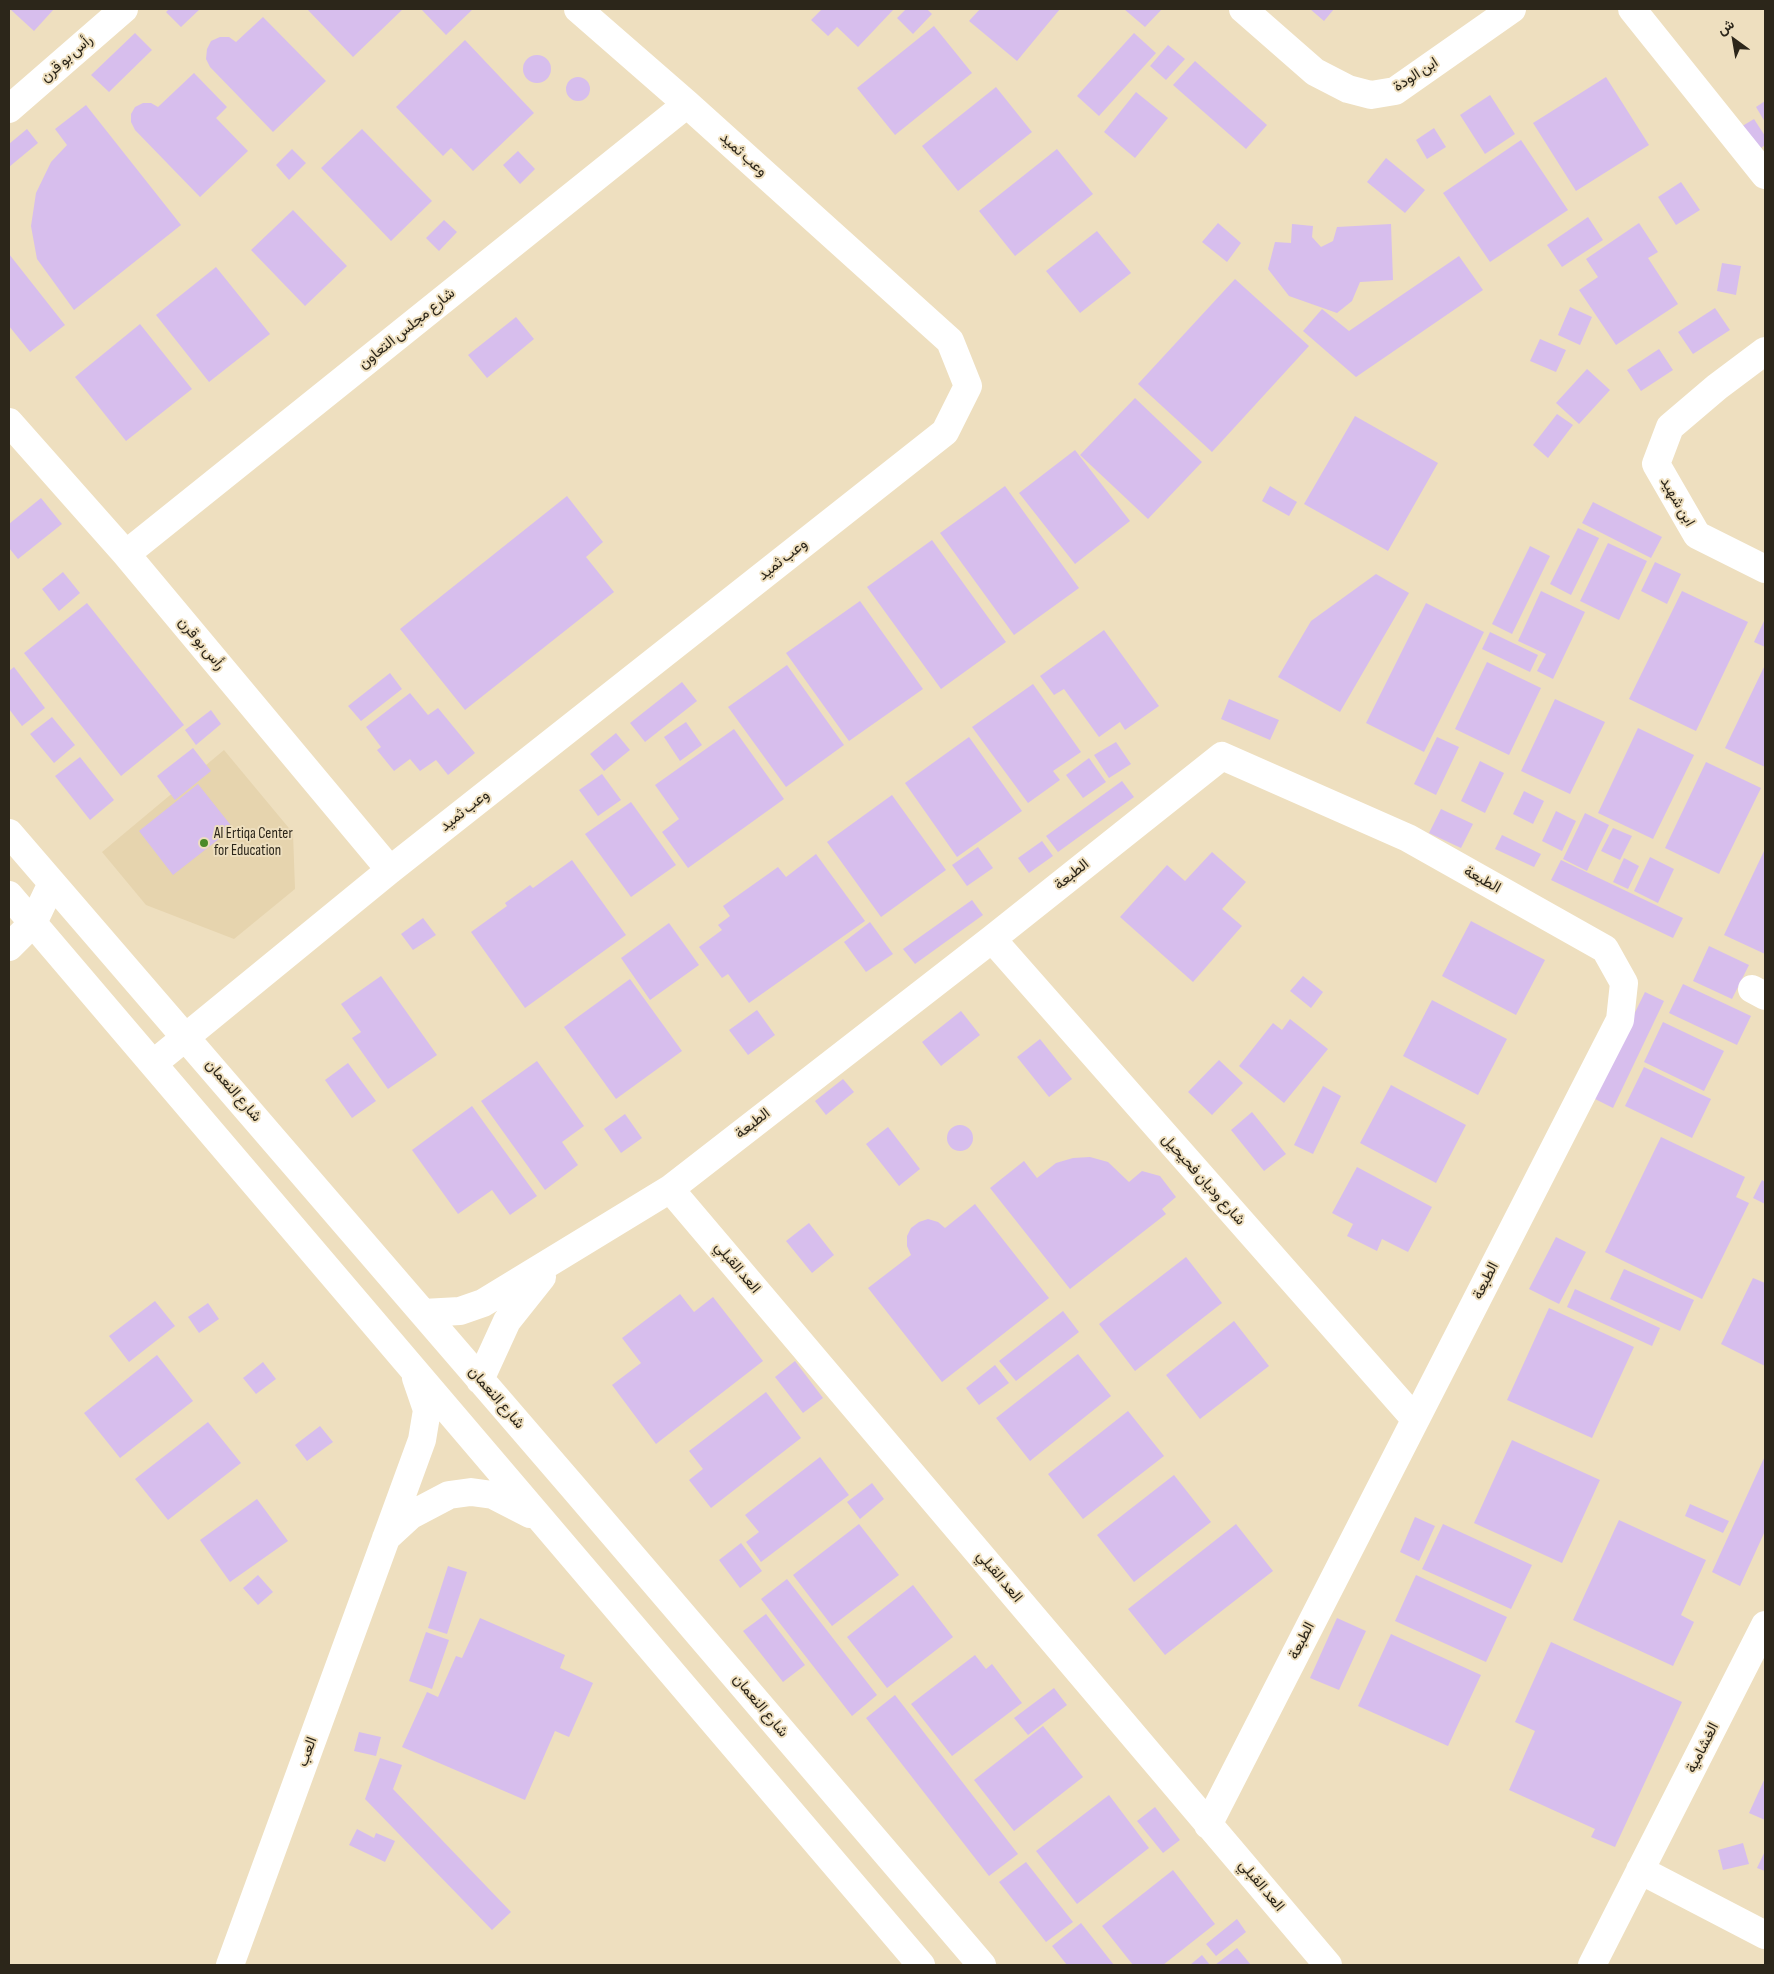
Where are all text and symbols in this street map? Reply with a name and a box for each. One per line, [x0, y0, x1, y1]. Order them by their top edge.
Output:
north arrow [1709, 15, 1759, 65]
text: ش [1714, 15, 1737, 39]
street label: رأس بو قرن [37, 31, 97, 87]
street label: ابن الودة [1390, 54, 1442, 96]
street label: وعب ثميد [716, 129, 770, 181]
street label: شارع مجلس التعاون [355, 285, 459, 373]
street label: ابن شهيد [1656, 474, 1698, 530]
street label: وعب ثميد [755, 535, 811, 585]
street label: رأس بو قرن [174, 614, 228, 674]
street label: وعب ثميد [437, 786, 493, 836]
place label: Al Ertiqa Center for Education [214, 825, 293, 860]
marker: Al Ertiqa Center for Education [198, 837, 210, 849]
street label: الطبعة [1051, 856, 1093, 894]
street label: الطبعة [1460, 863, 1504, 897]
street label: شارع النعمان [201, 1056, 265, 1126]
street label: الطبعة [732, 1105, 774, 1143]
street label: شارع وديان فحيحيل [1157, 1131, 1249, 1229]
street label: العد القبلي [710, 1239, 764, 1297]
street label: الطبعة [1469, 1259, 1503, 1303]
street label: شارع النعمان [464, 1363, 528, 1433]
street label: العد القبلي [972, 1548, 1026, 1606]
street label: الطبعة [1285, 1619, 1319, 1663]
street label: شارع النعمان [728, 1671, 792, 1741]
street label: الغشامية [1683, 1720, 1723, 1776]
street label: العب [294, 1735, 322, 1769]
street label: العد القبلي [1234, 1857, 1288, 1915]

